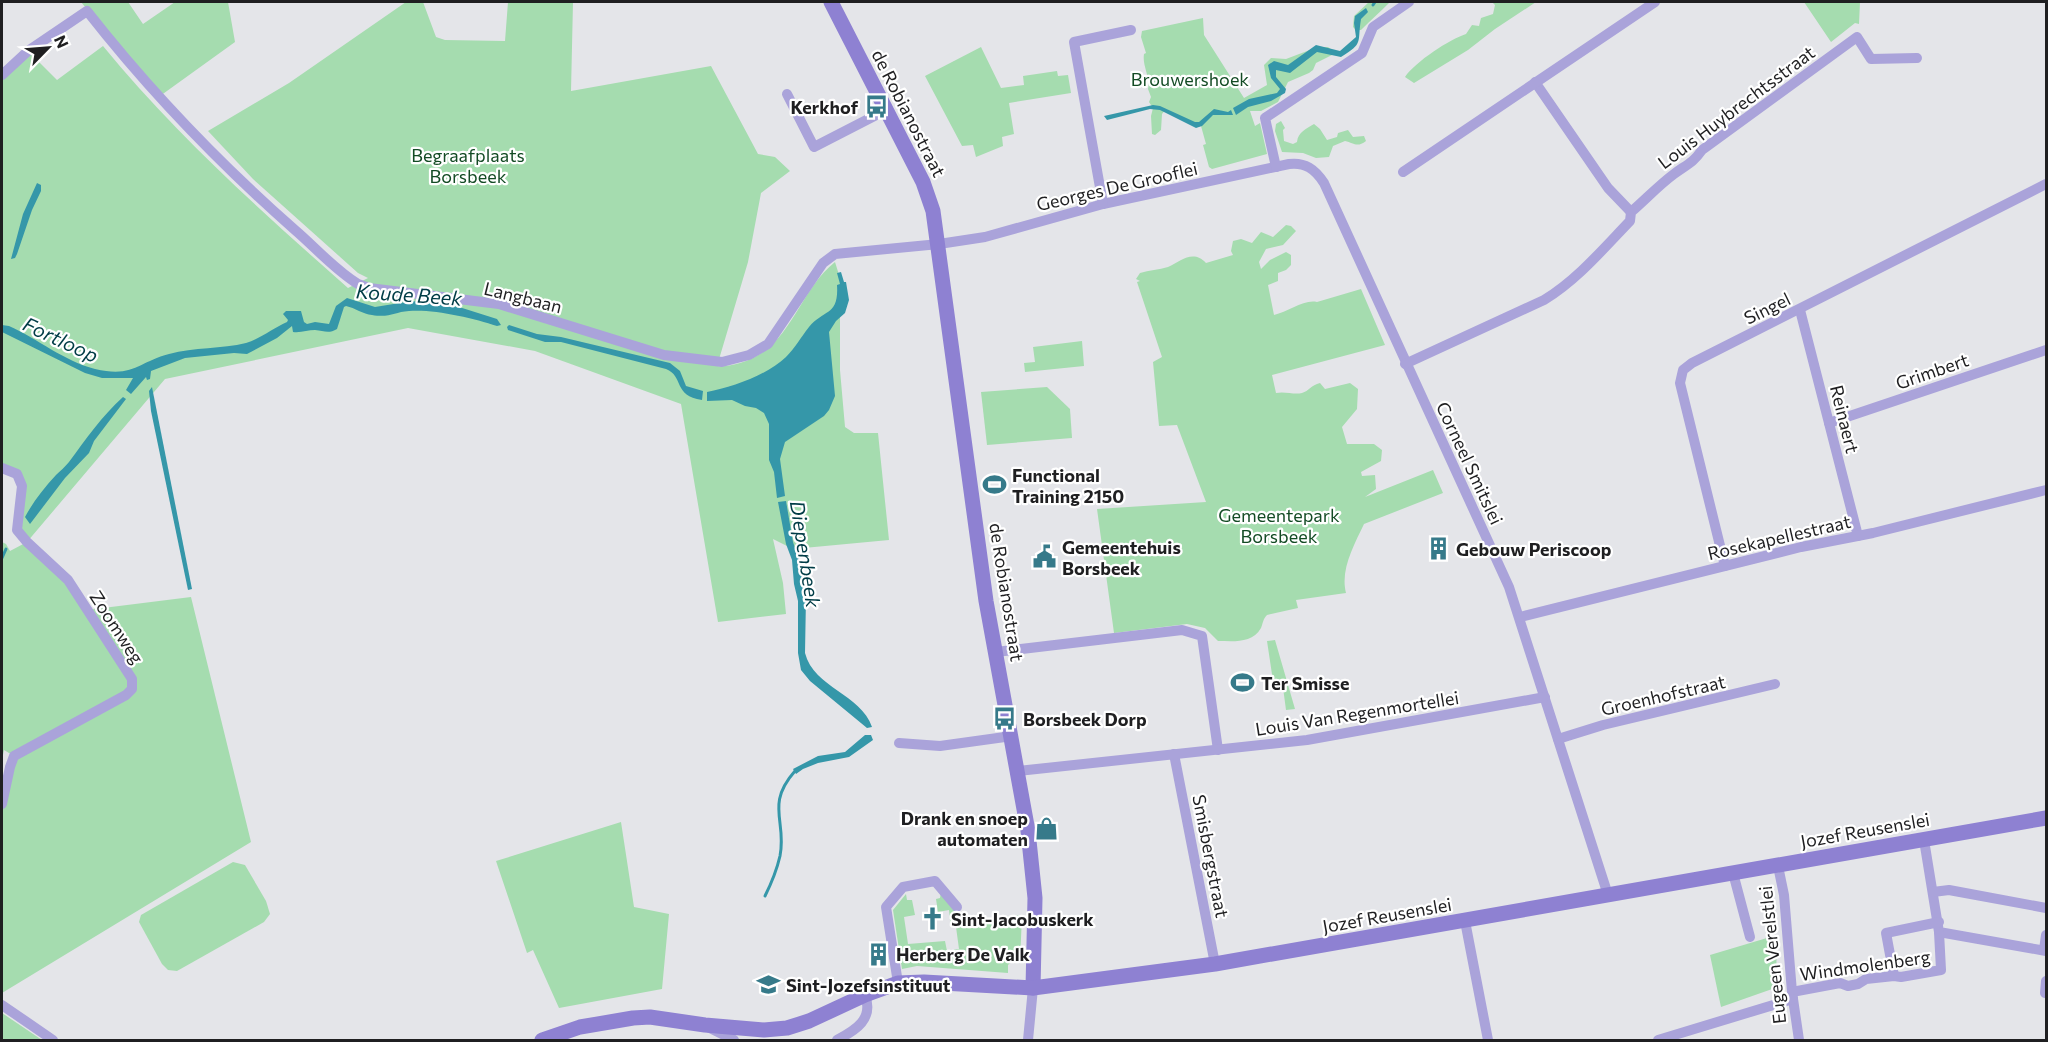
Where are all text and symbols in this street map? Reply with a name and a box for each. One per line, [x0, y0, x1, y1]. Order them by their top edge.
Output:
north arrow [18, 18, 78, 78]
text: N [51, 32, 73, 51]
street label: Louis Huybrechtsstraat [1653, 41, 1819, 173]
street label: de Robianostraat [867, 46, 951, 180]
park label: Brouwershoek [1131, 68, 1249, 90]
bus stop icon: Kerkhof [863, 94, 889, 120]
place label: Kerkhof [790, 96, 859, 118]
park label: Begraafplaats Borsbeek [411, 144, 525, 187]
street label: Georges De Grooflei [1034, 157, 1200, 215]
street label: Langbaan [482, 277, 564, 317]
water label: Koude Beek [355, 278, 464, 310]
street label: Singel [1740, 287, 1794, 329]
water label: Fortloop [20, 311, 102, 367]
street label: Grimbert [1893, 348, 1971, 394]
street label: Reinaert [1826, 383, 1864, 455]
street label: Corneel Smitslei [1432, 398, 1508, 528]
place label: Functional Training 2150 [1012, 464, 1124, 507]
sports icon: Functional Training 2150 [981, 472, 1007, 498]
water label: Diepenbeek [786, 499, 826, 610]
park label: Gemeentepark Borsbeek [1218, 504, 1340, 547]
street label: Rosekapellestraat [1705, 510, 1853, 564]
street label: de Robianostraat [985, 521, 1029, 663]
place label: Gemeentehuis Borsbeek [1062, 536, 1181, 579]
building icon: Gebouw Periscoop [1425, 536, 1451, 562]
place label: Gebouw Periscoop [1456, 538, 1612, 560]
public building icon: Gemeentehuis Borsbeek [1031, 544, 1057, 570]
street label: Zoomweg [85, 586, 149, 668]
sports icon: Ter Smisse [1230, 670, 1256, 696]
street label: Groenhofstraat [1599, 670, 1727, 720]
place label: Ter Smisse [1261, 672, 1349, 694]
street label: Louis Van Regenmortellei [1254, 686, 1460, 740]
bus stop icon: Borsbeek Dorp [992, 706, 1018, 732]
place label: Borsbeek Dorp [1023, 708, 1147, 730]
street label: Smisbergstraat [1188, 793, 1234, 919]
place label: Drank en snoep automaten [901, 807, 1028, 850]
street label: Jozef Reusenslei [1799, 808, 1931, 852]
shop icon: Drank en snoep automaten [1033, 815, 1059, 841]
street label: Eugeen Verelstlei [1754, 885, 1790, 1025]
street label: Jozef Reusenslei [1321, 893, 1453, 937]
church icon: Sint-Jacobuskerk [920, 906, 946, 932]
place label: Sint-Jacobuskerk [951, 908, 1094, 930]
building icon: Herberg De Valk [865, 941, 891, 967]
place label: Herberg De Valk [896, 943, 1031, 965]
street label: Windmolenberg [1798, 945, 1932, 985]
school or university icon: Sint-Jozefsinstituut [755, 972, 781, 998]
place label: Sint-Jozefsinstituut [786, 974, 951, 996]

